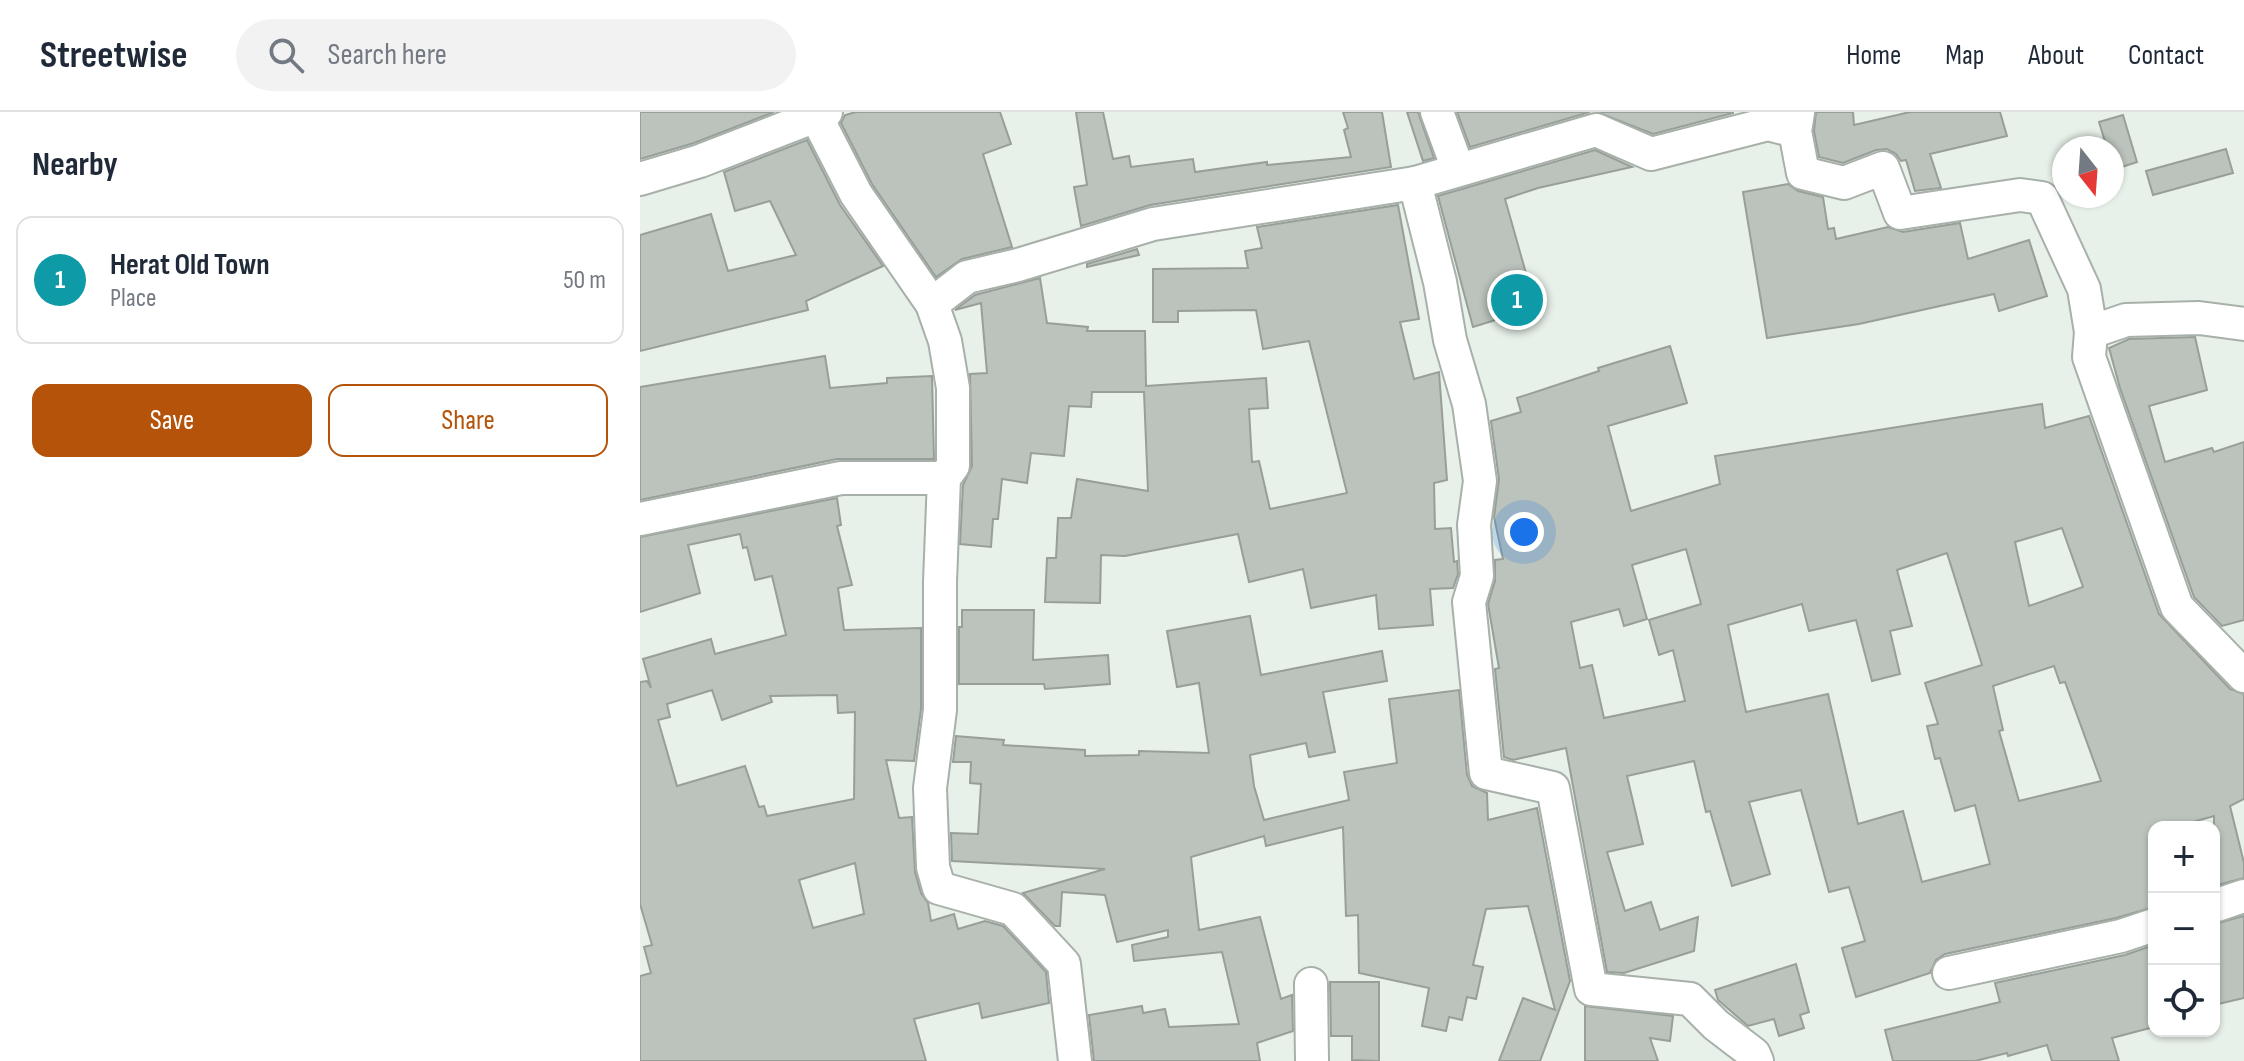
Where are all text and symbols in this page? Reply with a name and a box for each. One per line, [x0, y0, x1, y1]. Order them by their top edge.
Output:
search box [236, 19, 796, 91]
text: Streetwise [40, 33, 188, 78]
icon: search [264, 33, 308, 77]
text: Search here [328, 37, 447, 73]
text: Home [1846, 39, 1901, 72]
text: Map [1945, 39, 1984, 72]
text: About [2028, 39, 2084, 72]
text: Contact [2128, 39, 2204, 72]
north arrow [2052, 136, 2124, 208]
text: Nearby [32, 144, 118, 185]
text: Herat Old Town [110, 247, 270, 283]
text: 1 [55, 265, 65, 296]
text: 50 m [563, 265, 606, 296]
pin: 1 [1491, 270, 1543, 330]
text: Place [110, 283, 157, 314]
button: Save [32, 384, 312, 457]
button: Share [328, 384, 608, 457]
your location [1504, 512, 1544, 552]
map controls [2148, 821, 2220, 1037]
button: + [2148, 821, 2220, 893]
button: − [2148, 893, 2220, 965]
button: locate [2148, 965, 2220, 1037]

